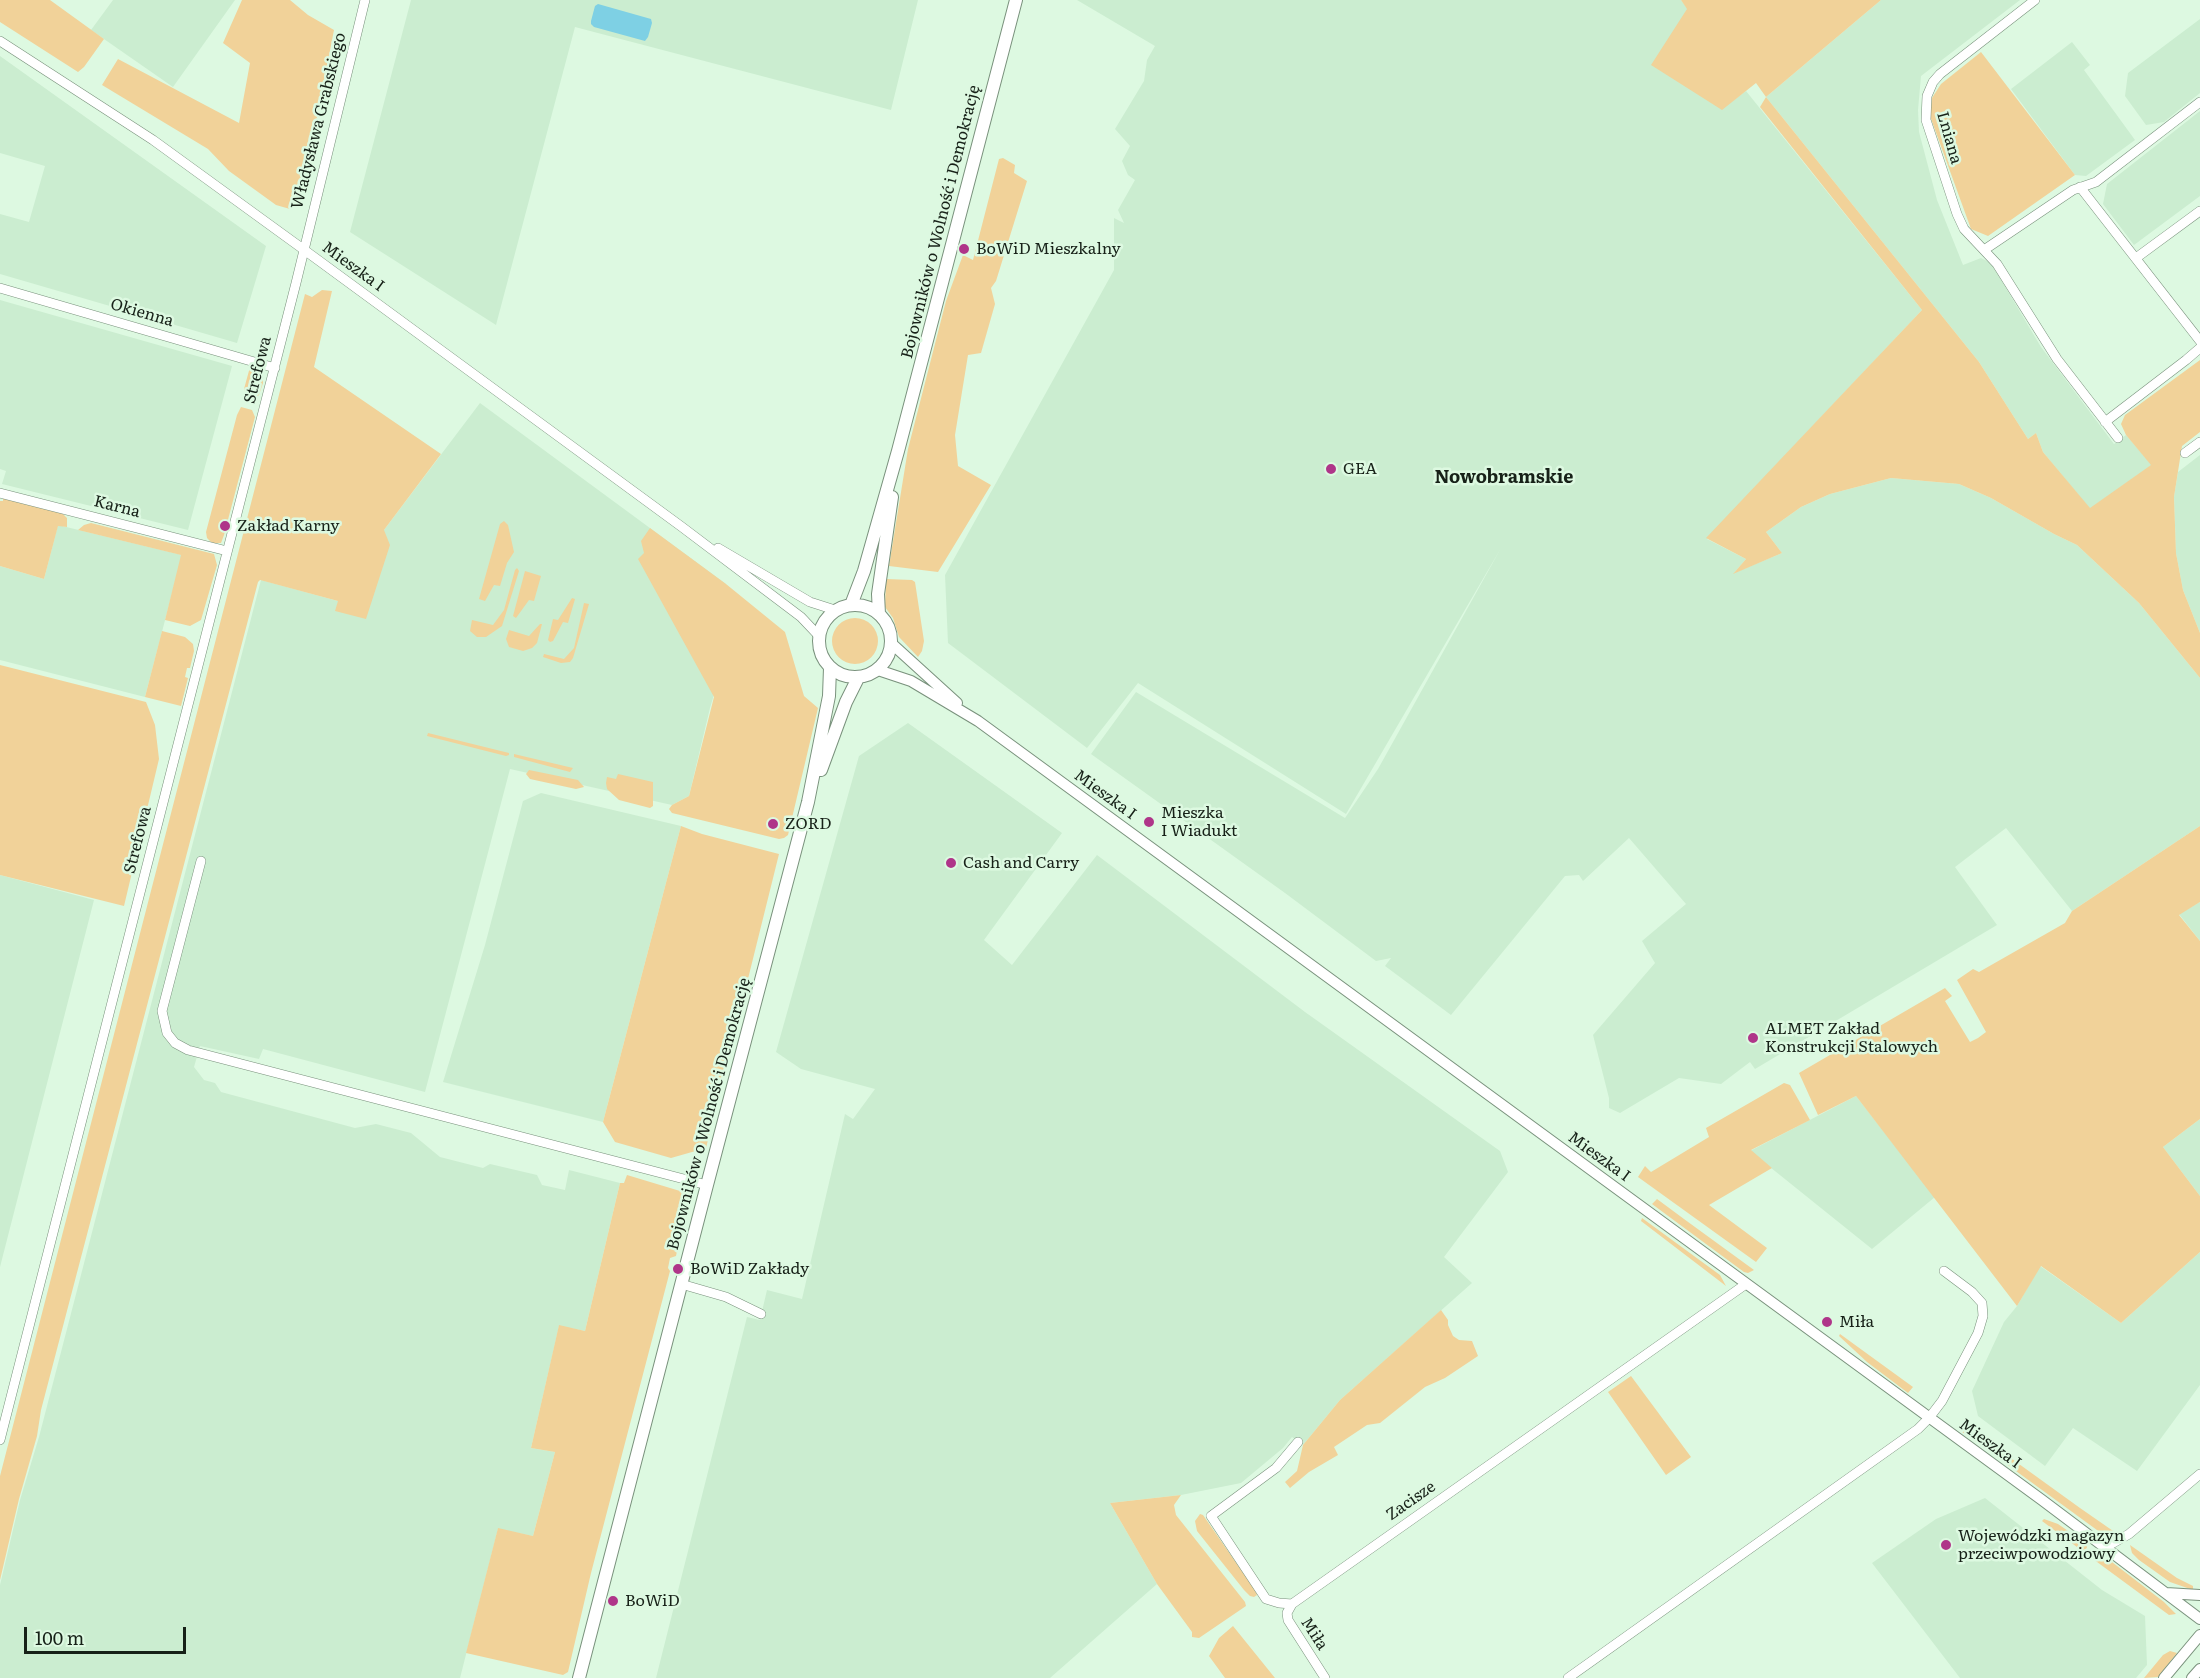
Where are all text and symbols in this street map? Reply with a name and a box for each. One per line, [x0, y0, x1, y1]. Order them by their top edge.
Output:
street label: Władysława Grabskiego [288, 31, 350, 211]
street label: Bojowników o Wolność i Demokrację [898, 83, 984, 361]
street label: Lniana [1932, 109, 1966, 167]
street label: Mieszka I [318, 238, 388, 296]
place label: BoWiD Mieszkalny [976, 239, 1121, 259]
marker: BoWiD Mieszkalny [957, 242, 971, 256]
street label: Okienna [108, 295, 176, 331]
street label: Strefowa [240, 334, 276, 406]
place label: GEA [1343, 459, 1377, 479]
marker: GEA [1324, 462, 1338, 476]
district label: Nowobramskie [1434, 467, 1574, 489]
street label: Karna [92, 492, 142, 522]
place label: Zakład Karny [237, 516, 340, 536]
marker: Zakład Karny [218, 519, 232, 533]
street label: Mieszka I [1070, 766, 1140, 824]
place label: Mieszka I Wiadukt [1161, 803, 1238, 841]
street label: Strefowa [120, 804, 156, 876]
place label: ZORD [785, 814, 832, 834]
marker: Mieszka I Wiadukt [1142, 815, 1156, 829]
marker: ZORD [766, 817, 780, 831]
place label: Cash and Carry [963, 853, 1079, 873]
marker: Cash and Carry [944, 856, 958, 870]
street label: Bojowników o Wolność i Demokrację [663, 976, 755, 1252]
place label: ALMET Zakład Konstrukcji Stalowych [1765, 1019, 1938, 1057]
marker: ALMET Zakład Konstrukcji Stalowych [1746, 1031, 1760, 1045]
street label: Mieszka I [1564, 1128, 1634, 1186]
place label: BoWiD Zakłady [690, 1259, 809, 1279]
marker: BoWiD Zakłady [671, 1262, 685, 1276]
place label: Miła [1839, 1312, 1874, 1332]
marker: Miła [1820, 1315, 1834, 1329]
street label: Mieszka I [1955, 1415, 2025, 1473]
street label: Zacisze [1383, 1477, 1439, 1525]
place label: Wojewódzki magazyn przeciwpowodziowy [1958, 1526, 2124, 1564]
marker: Wojewódzki magazyn przeciwpowodziowy [1939, 1538, 1953, 1552]
place label: BoWiD [625, 1591, 680, 1611]
marker: BoWiD [606, 1594, 620, 1608]
street label: Miła [1296, 1614, 1332, 1654]
scale bar [27, 1615, 189, 1653]
text: 100 m [35, 1624, 84, 1651]

